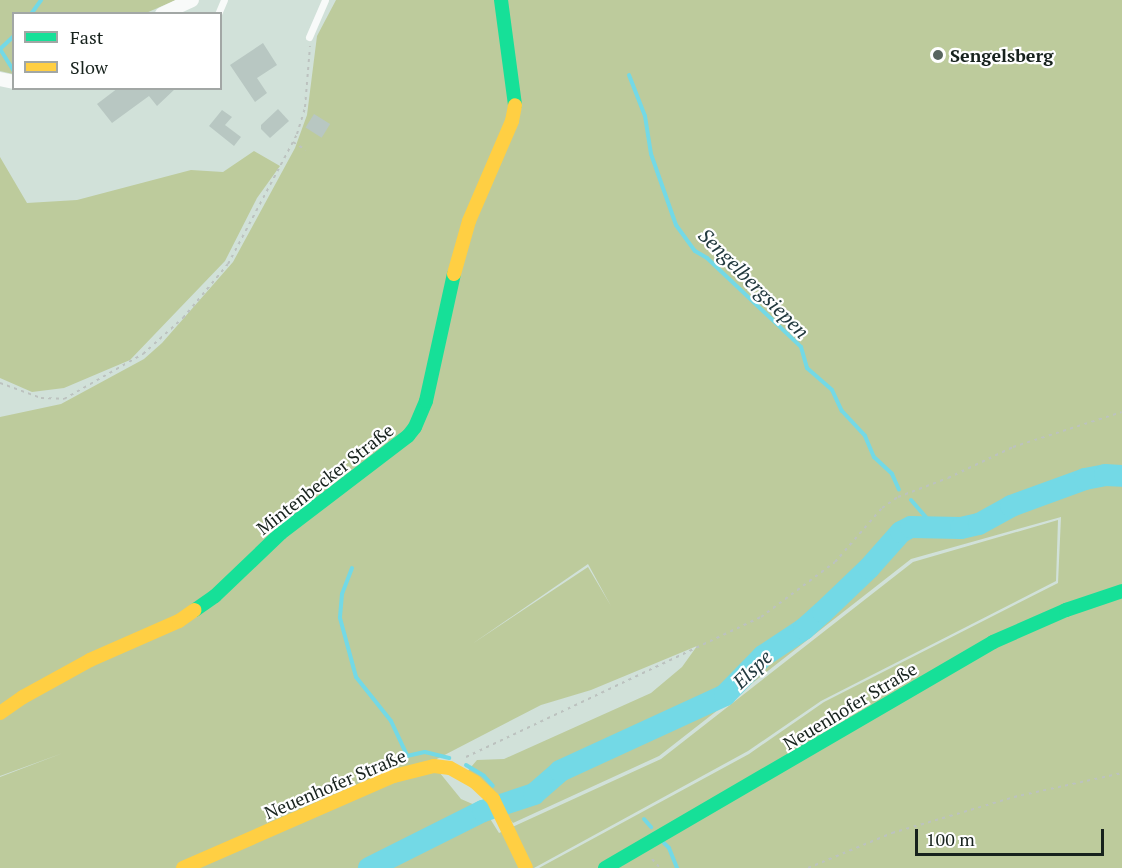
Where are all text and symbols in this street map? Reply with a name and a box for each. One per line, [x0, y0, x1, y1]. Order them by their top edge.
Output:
legend [12, 12, 222, 90]
text: Fast [70, 25, 103, 49]
place label: Sengelsberg [950, 44, 1053, 66]
marker: Sengelsberg [931, 48, 945, 62]
text: Slow [70, 55, 108, 79]
water label: Sengelbergsiepen [694, 223, 814, 343]
street label: Mintenbecker Straße [252, 419, 398, 539]
water label: Elspe [727, 645, 777, 693]
street label: Neuenhofer Straße [779, 658, 921, 754]
street label: Neuenhofer Straße [261, 744, 409, 824]
scale bar [918, 817, 1107, 855]
text: 100 m [926, 827, 975, 851]

